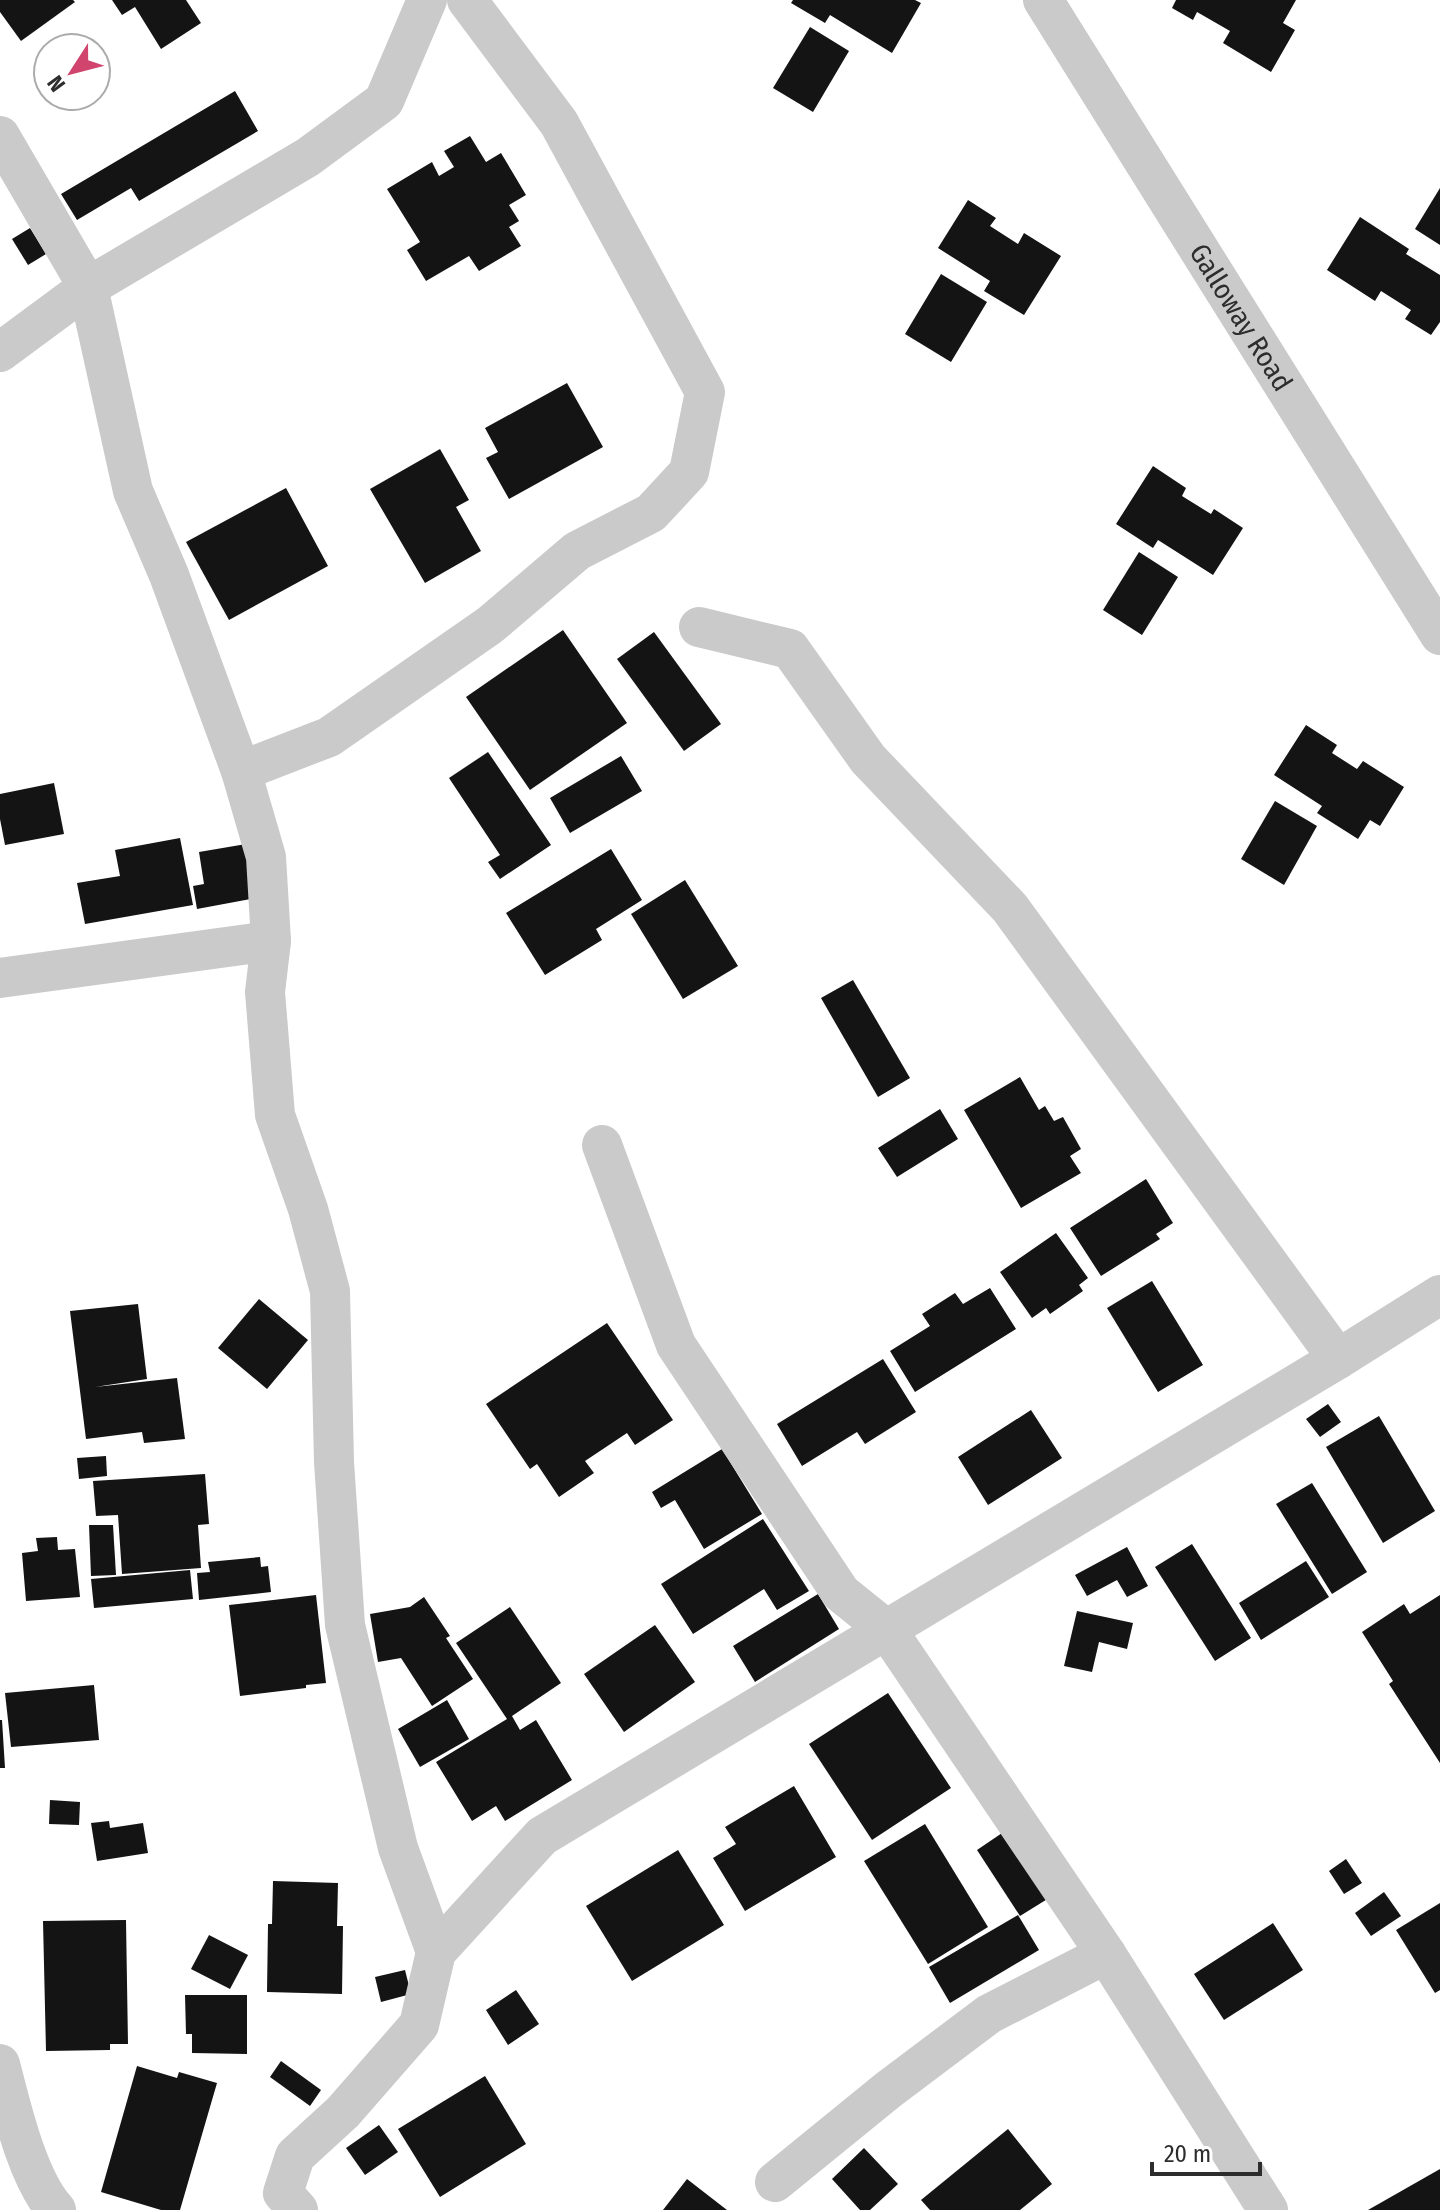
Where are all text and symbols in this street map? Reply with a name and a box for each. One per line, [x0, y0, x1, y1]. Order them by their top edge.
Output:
north arrow [32, 32, 112, 112]
text: N [41, 70, 71, 97]
street label: Galloway Road [1182, 238, 1299, 397]
scale bar [1152, 2126, 1260, 2176]
text: 20 m [1164, 2140, 1211, 2168]

